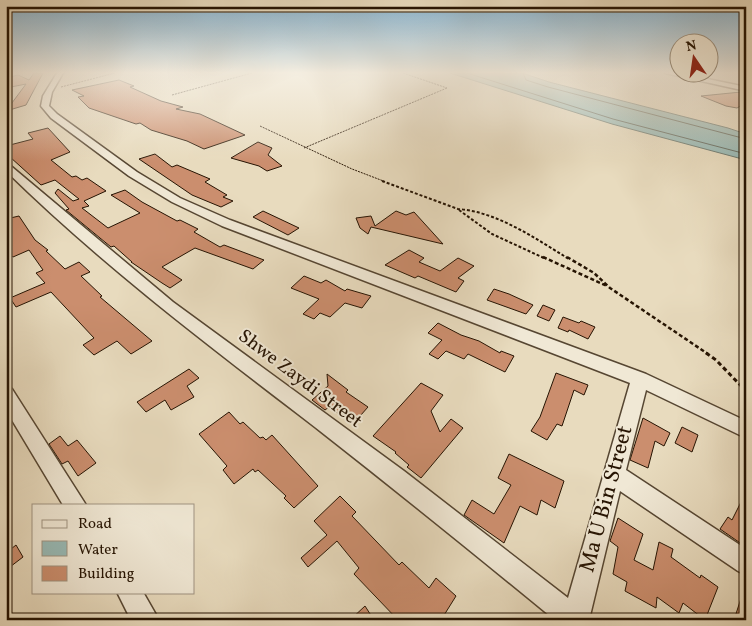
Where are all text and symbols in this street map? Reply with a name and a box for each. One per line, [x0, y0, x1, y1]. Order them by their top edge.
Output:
north arrow [670, 32, 720, 82]
text: N [684, 36, 699, 57]
street label: Shwe Zaydi Street [233, 324, 368, 435]
street label: Ma U Bin Street [573, 422, 642, 576]
legend [32, 504, 195, 594]
text: Road [78, 514, 112, 535]
text: Water [78, 540, 118, 561]
text: Building [78, 564, 135, 585]

